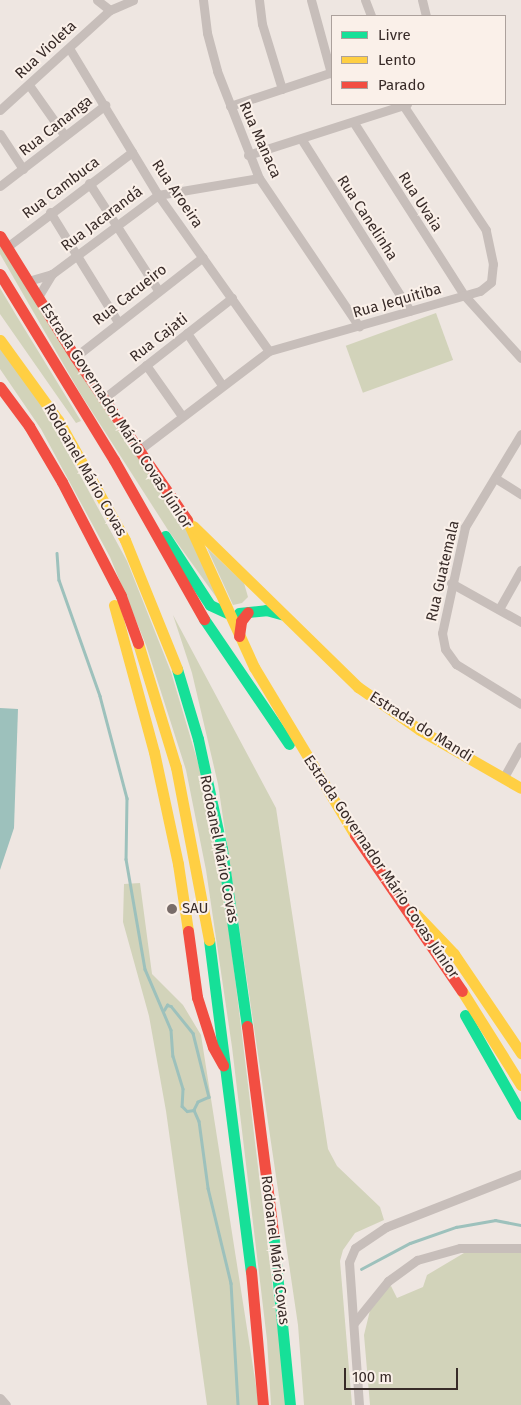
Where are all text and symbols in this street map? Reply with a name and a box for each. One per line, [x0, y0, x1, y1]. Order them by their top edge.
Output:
legend [331, 15, 506, 105]
street label: Rua Violeta [12, 17, 80, 83]
text: Livre [378, 26, 411, 44]
text: Lento [378, 51, 416, 69]
text: Parado [378, 76, 425, 94]
street label: Rua Cananga [16, 92, 96, 160]
street label: Rua Manaca [235, 99, 285, 181]
street label: Rua Cambuca [19, 153, 103, 223]
street label: Rua Aroeira [148, 156, 206, 232]
street label: Rua Uvaia [394, 169, 446, 235]
street label: Rua Canelinha [333, 172, 401, 264]
street label: Rua Jacarandá [58, 183, 146, 255]
street label: Rua Cacueiro [90, 261, 170, 329]
street label: Rua Jequitiba [351, 280, 443, 322]
street label: Estrada Governador Mário Covas Júnior [36, 300, 196, 532]
street label: Rua Cajati [127, 310, 191, 366]
street label: Rodoanel Mário Covas [40, 400, 130, 540]
street label: Rua Guatemala [423, 519, 463, 623]
street label: Estrada do Mandi [366, 688, 476, 766]
street label: Estrada Governador Mário Covas Júnior [299, 752, 463, 982]
street label: Rodoanel Mário Covas [196, 774, 242, 924]
place label: SAU [182, 900, 208, 918]
marker: SAU [166, 903, 178, 915]
street label: Rodoanel Mário Covas [257, 1174, 293, 1326]
scale bar [346, 1358, 460, 1390]
text: 100 m [352, 1368, 392, 1386]

